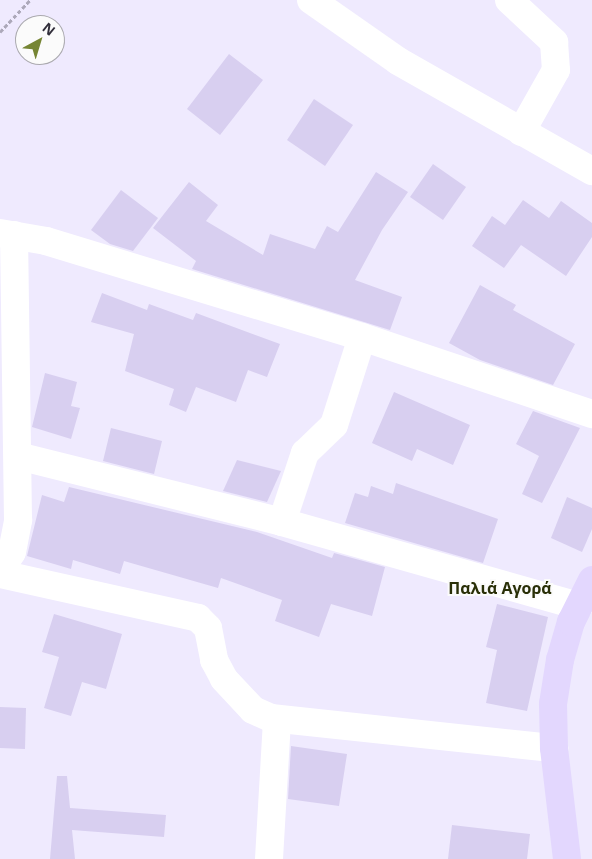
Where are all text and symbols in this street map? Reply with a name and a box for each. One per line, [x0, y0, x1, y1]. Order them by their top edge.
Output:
north arrow [15, 15, 65, 65]
text: N [39, 18, 60, 40]
district label: Παλιά Αγορά [448, 578, 552, 598]

